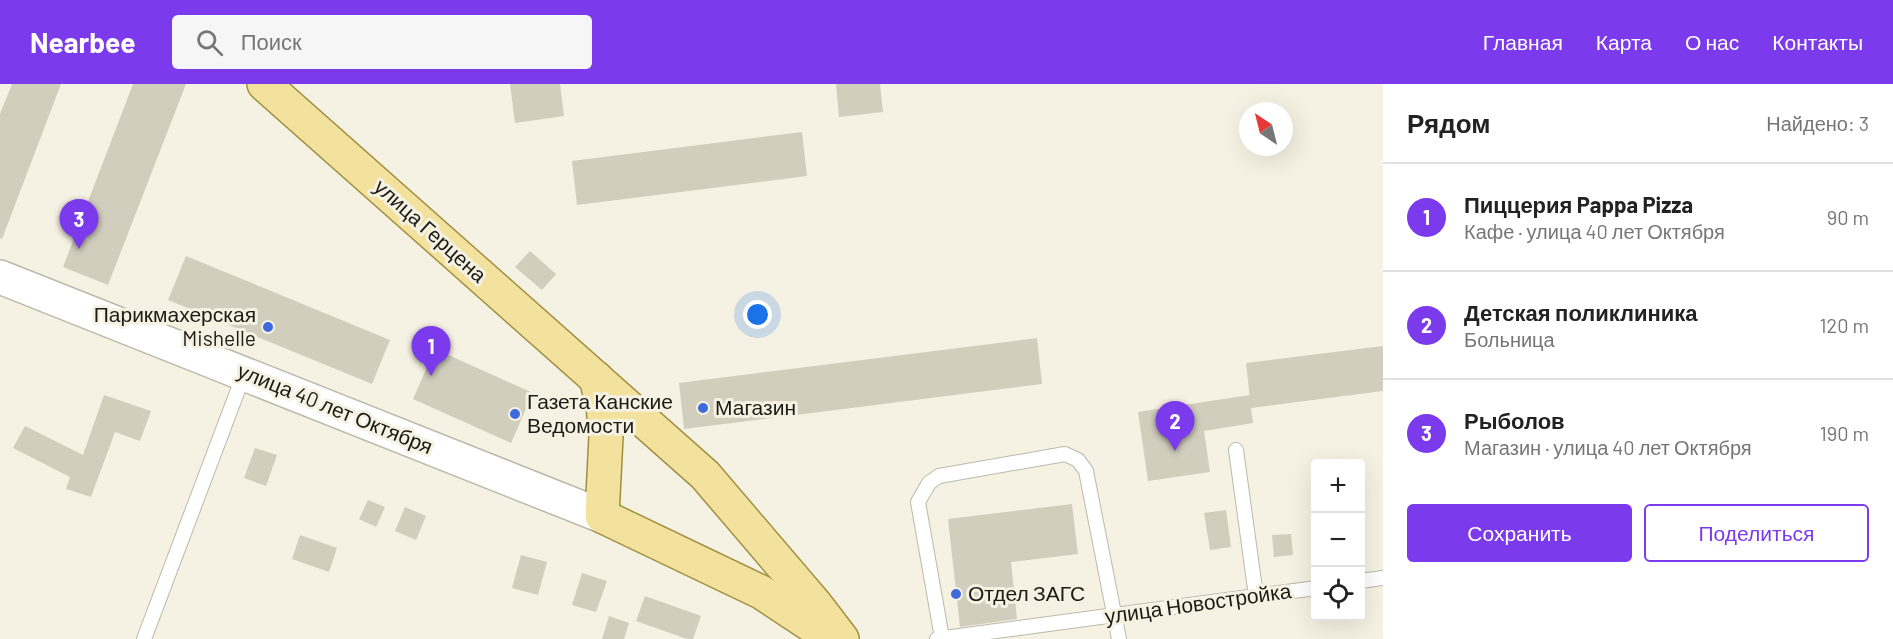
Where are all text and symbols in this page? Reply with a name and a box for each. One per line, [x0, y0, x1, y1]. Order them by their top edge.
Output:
search box [172, 15, 592, 69]
text: Nearbee [30, 25, 136, 59]
icon: search [193, 26, 226, 59]
text: Поиск [241, 28, 302, 54]
text: Главная [1483, 29, 1563, 54]
text: Карта [1596, 29, 1652, 54]
text: О нас [1685, 29, 1739, 54]
text: Контакты [1772, 29, 1863, 54]
north arrow [1239, 102, 1293, 156]
text: Рядом [1407, 107, 1490, 138]
text: Найдено: 3 [1766, 111, 1869, 135]
street label: улица Герцена [370, 173, 492, 287]
text: Пиццерия Pappa Pizza [1464, 191, 1693, 217]
pin: 3 [60, 200, 98, 249]
text: 1 [1423, 205, 1430, 229]
text: 90 m [1827, 205, 1869, 229]
text: Кафе · улица 40 лет Октября [1464, 219, 1725, 243]
text: Детская поликлиника [1464, 299, 1698, 325]
your location [743, 300, 772, 329]
place label: Парикмахерская Mishelle [94, 301, 256, 350]
text: 2 [1421, 313, 1432, 337]
text: 120 m [1819, 313, 1869, 337]
marker: Парикмахерская Mishelle [261, 320, 275, 334]
pin: 1 [412, 326, 450, 376]
text: Больница [1464, 327, 1555, 351]
street label: улица 40 лет Октября [234, 357, 437, 458]
place label: Газета Канские Ведомости [527, 388, 673, 437]
place label: Магазин [715, 394, 796, 419]
marker: Магазин [696, 401, 710, 415]
pin: 2 [1156, 402, 1194, 451]
marker: Газета Канские Ведомости [508, 407, 522, 421]
text: Рыболов [1464, 407, 1565, 433]
text: 3 [1421, 421, 1432, 445]
text: 190 m [1820, 421, 1869, 445]
text: Магазин · улица 40 лет Октября [1464, 435, 1752, 459]
map controls [1311, 459, 1365, 621]
button: + [1311, 459, 1365, 513]
button: Сохранить [1407, 504, 1632, 562]
button: Поделиться [1644, 504, 1869, 562]
button: − [1311, 513, 1365, 567]
button: locate [1311, 567, 1365, 621]
street label: улица Новостройка [1103, 577, 1293, 628]
place label: Отдел ЗАГС [968, 580, 1085, 605]
marker: Отдел ЗАГС [949, 587, 963, 601]

